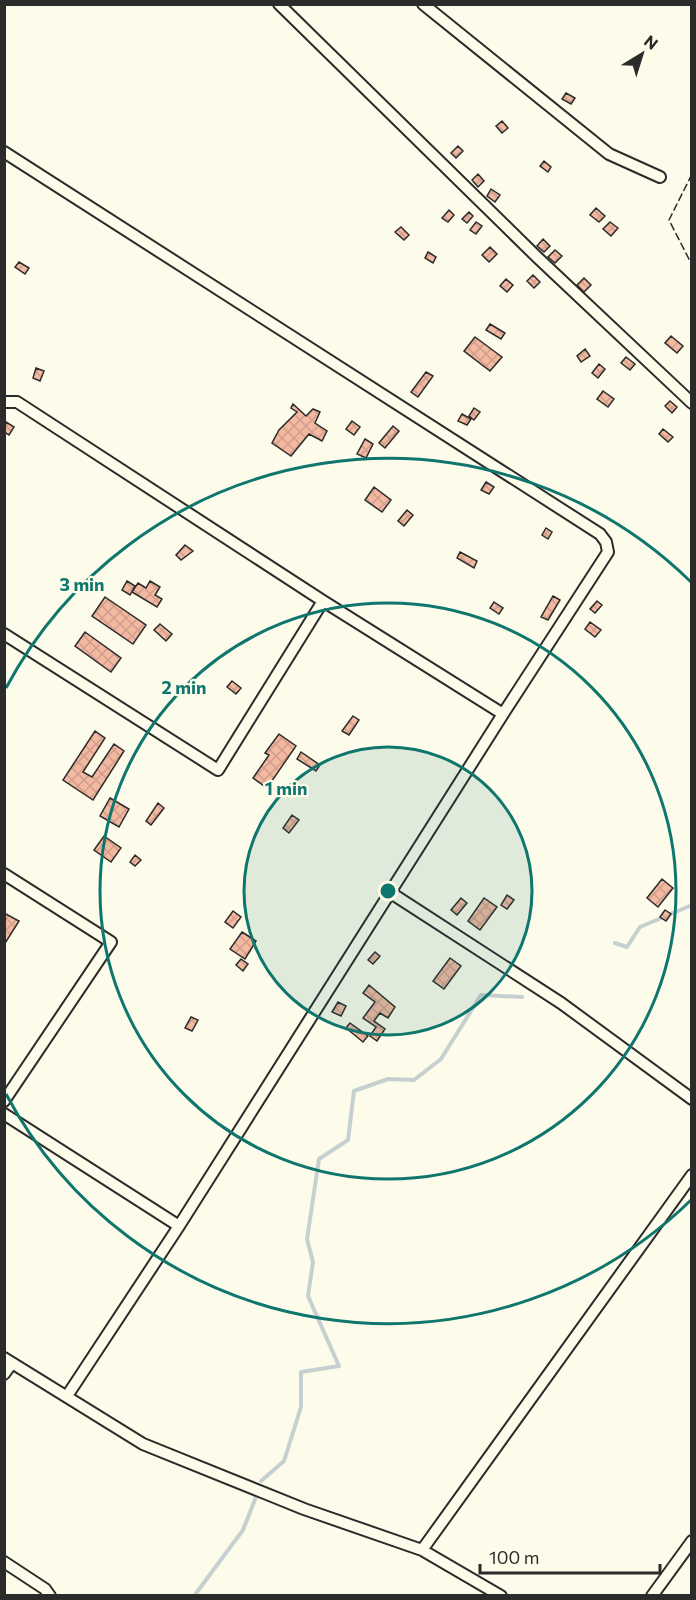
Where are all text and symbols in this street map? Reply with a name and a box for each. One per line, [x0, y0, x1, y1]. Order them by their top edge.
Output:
north arrow [612, 24, 672, 84]
text: N [641, 31, 662, 53]
text: 3 min [59, 573, 105, 595]
text: 2 min [162, 676, 206, 698]
text: 1 min [265, 777, 307, 799]
centre of rings [378, 881, 398, 901]
scale bar [480, 1537, 660, 1575]
text: 100 m [489, 1546, 539, 1568]

